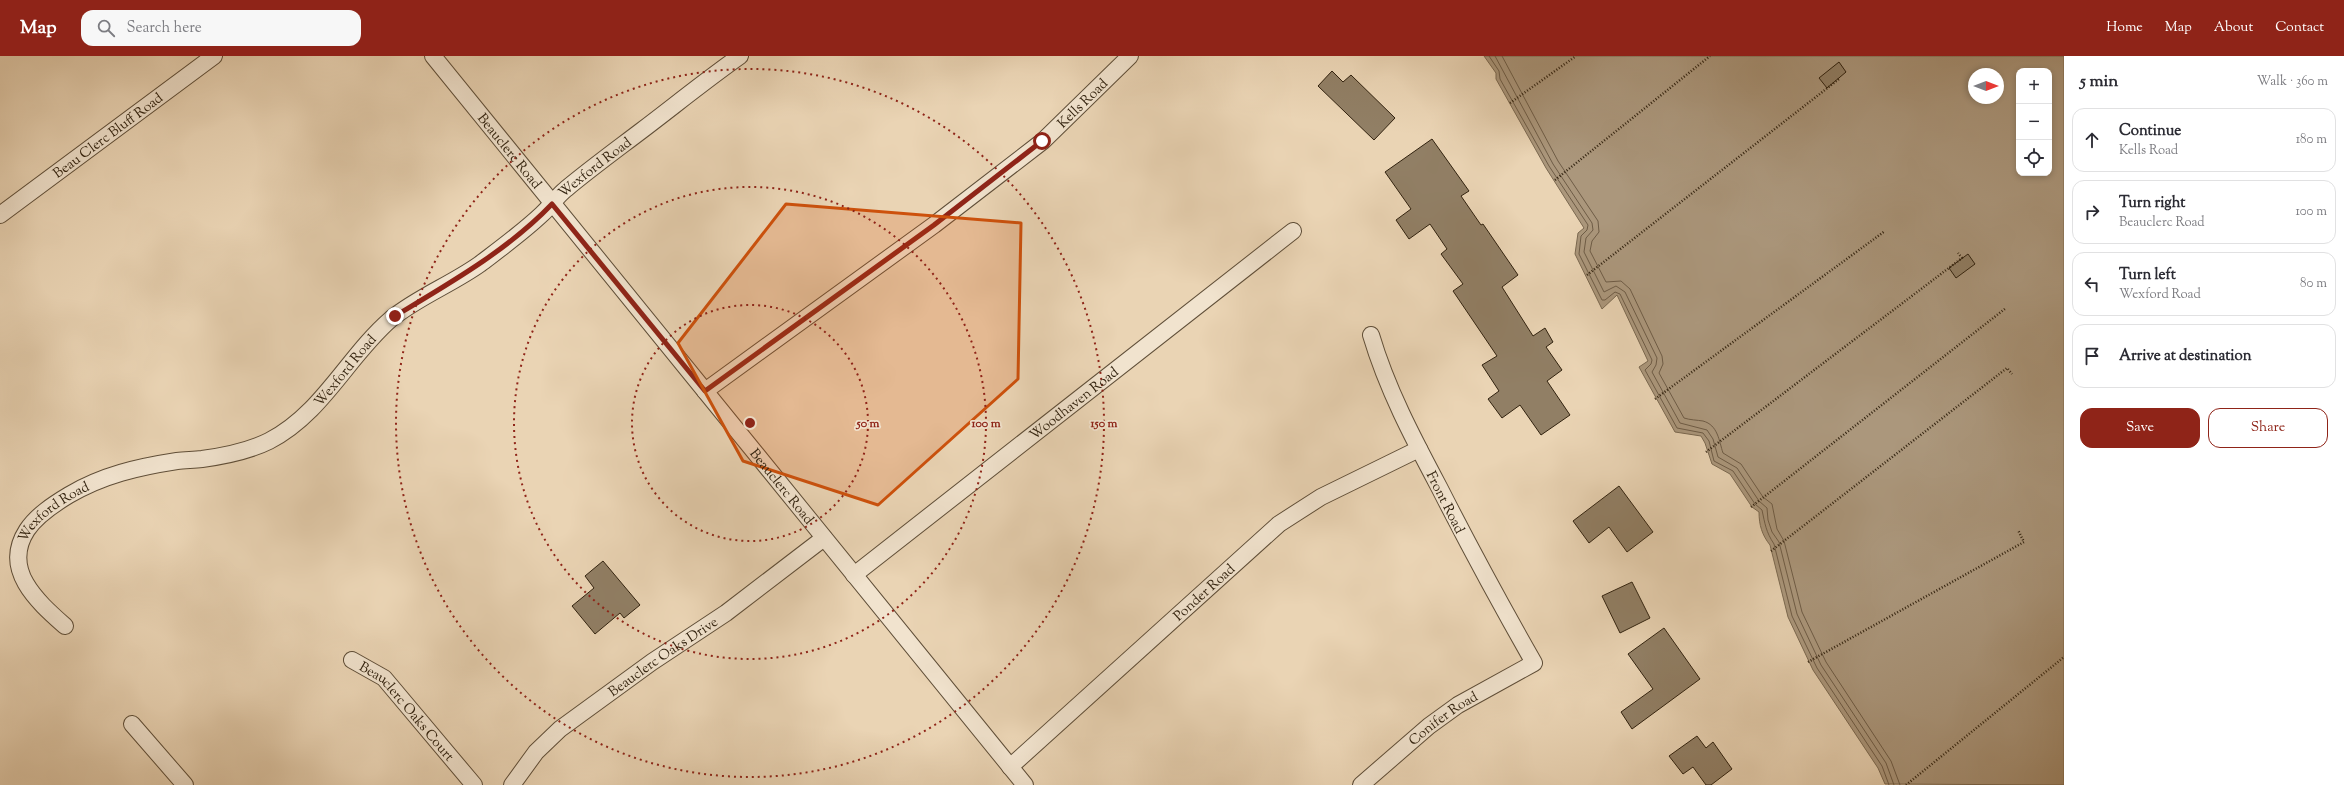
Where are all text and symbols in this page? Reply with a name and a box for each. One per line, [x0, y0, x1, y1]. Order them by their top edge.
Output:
search box [81, 10, 361, 46]
text: Map [20, 15, 57, 42]
icon: search [95, 17, 117, 39]
text: Search here [127, 18, 202, 39]
text: Home [2106, 18, 2143, 38]
text: Map [2165, 18, 2192, 38]
text: About [2214, 18, 2253, 38]
text: Contact [2275, 18, 2324, 38]
north arrow [1968, 68, 2004, 104]
map controls [2016, 68, 2052, 176]
button: + [2016, 68, 2052, 104]
text: 5 min [2080, 70, 2118, 94]
text: Walk · 360 m [2257, 73, 2328, 91]
street label: Kells Road [1054, 75, 1113, 134]
street label: Beau Clerc Bluff Road [50, 89, 168, 184]
button: − [2016, 104, 2052, 140]
street label: Beauclerc Road [471, 110, 545, 194]
text: Continue [2119, 121, 2181, 142]
icon: ahead [2081, 129, 2103, 151]
text: 180 m [2296, 131, 2327, 149]
route start [1033, 132, 1051, 150]
street label: Wexford Road [555, 133, 636, 203]
button: locate [2016, 140, 2052, 176]
text: Kells Road [2119, 142, 2178, 160]
text: Turn right [2119, 193, 2185, 214]
icon: right [2081, 201, 2103, 223]
text: 100 m [2295, 203, 2327, 221]
text: Beauclerc Road [2119, 214, 2205, 232]
text: Turn left [2119, 265, 2176, 286]
icon: left [2081, 273, 2103, 295]
text: 80 m [2300, 275, 2327, 293]
text: Wexford Road [2119, 286, 2201, 304]
route end [386, 307, 404, 325]
street label: Wexford Road [310, 331, 382, 412]
icon: arrive [2081, 345, 2103, 367]
text: Arrive at destination [2119, 346, 2252, 367]
street label: Woodhaven Road [1026, 363, 1124, 446]
button: Save [2080, 408, 2200, 448]
button: Share [2208, 408, 2328, 448]
text: 50 m [856, 415, 880, 433]
text: 100 m [970, 415, 1001, 433]
text: 150 m [1089, 415, 1118, 433]
centre of rings [743, 416, 757, 430]
street label: Beauclerc Road [744, 445, 818, 530]
street label: Front Road [1420, 468, 1469, 538]
street label: Wexford Road [14, 478, 93, 546]
street label: Ponder Road [1170, 560, 1240, 627]
street label: Beauclerc Oaks Drive [605, 613, 723, 703]
street label: Beauclerc Oaks Court [355, 658, 458, 766]
street label: Conifer Road [1405, 688, 1482, 751]

